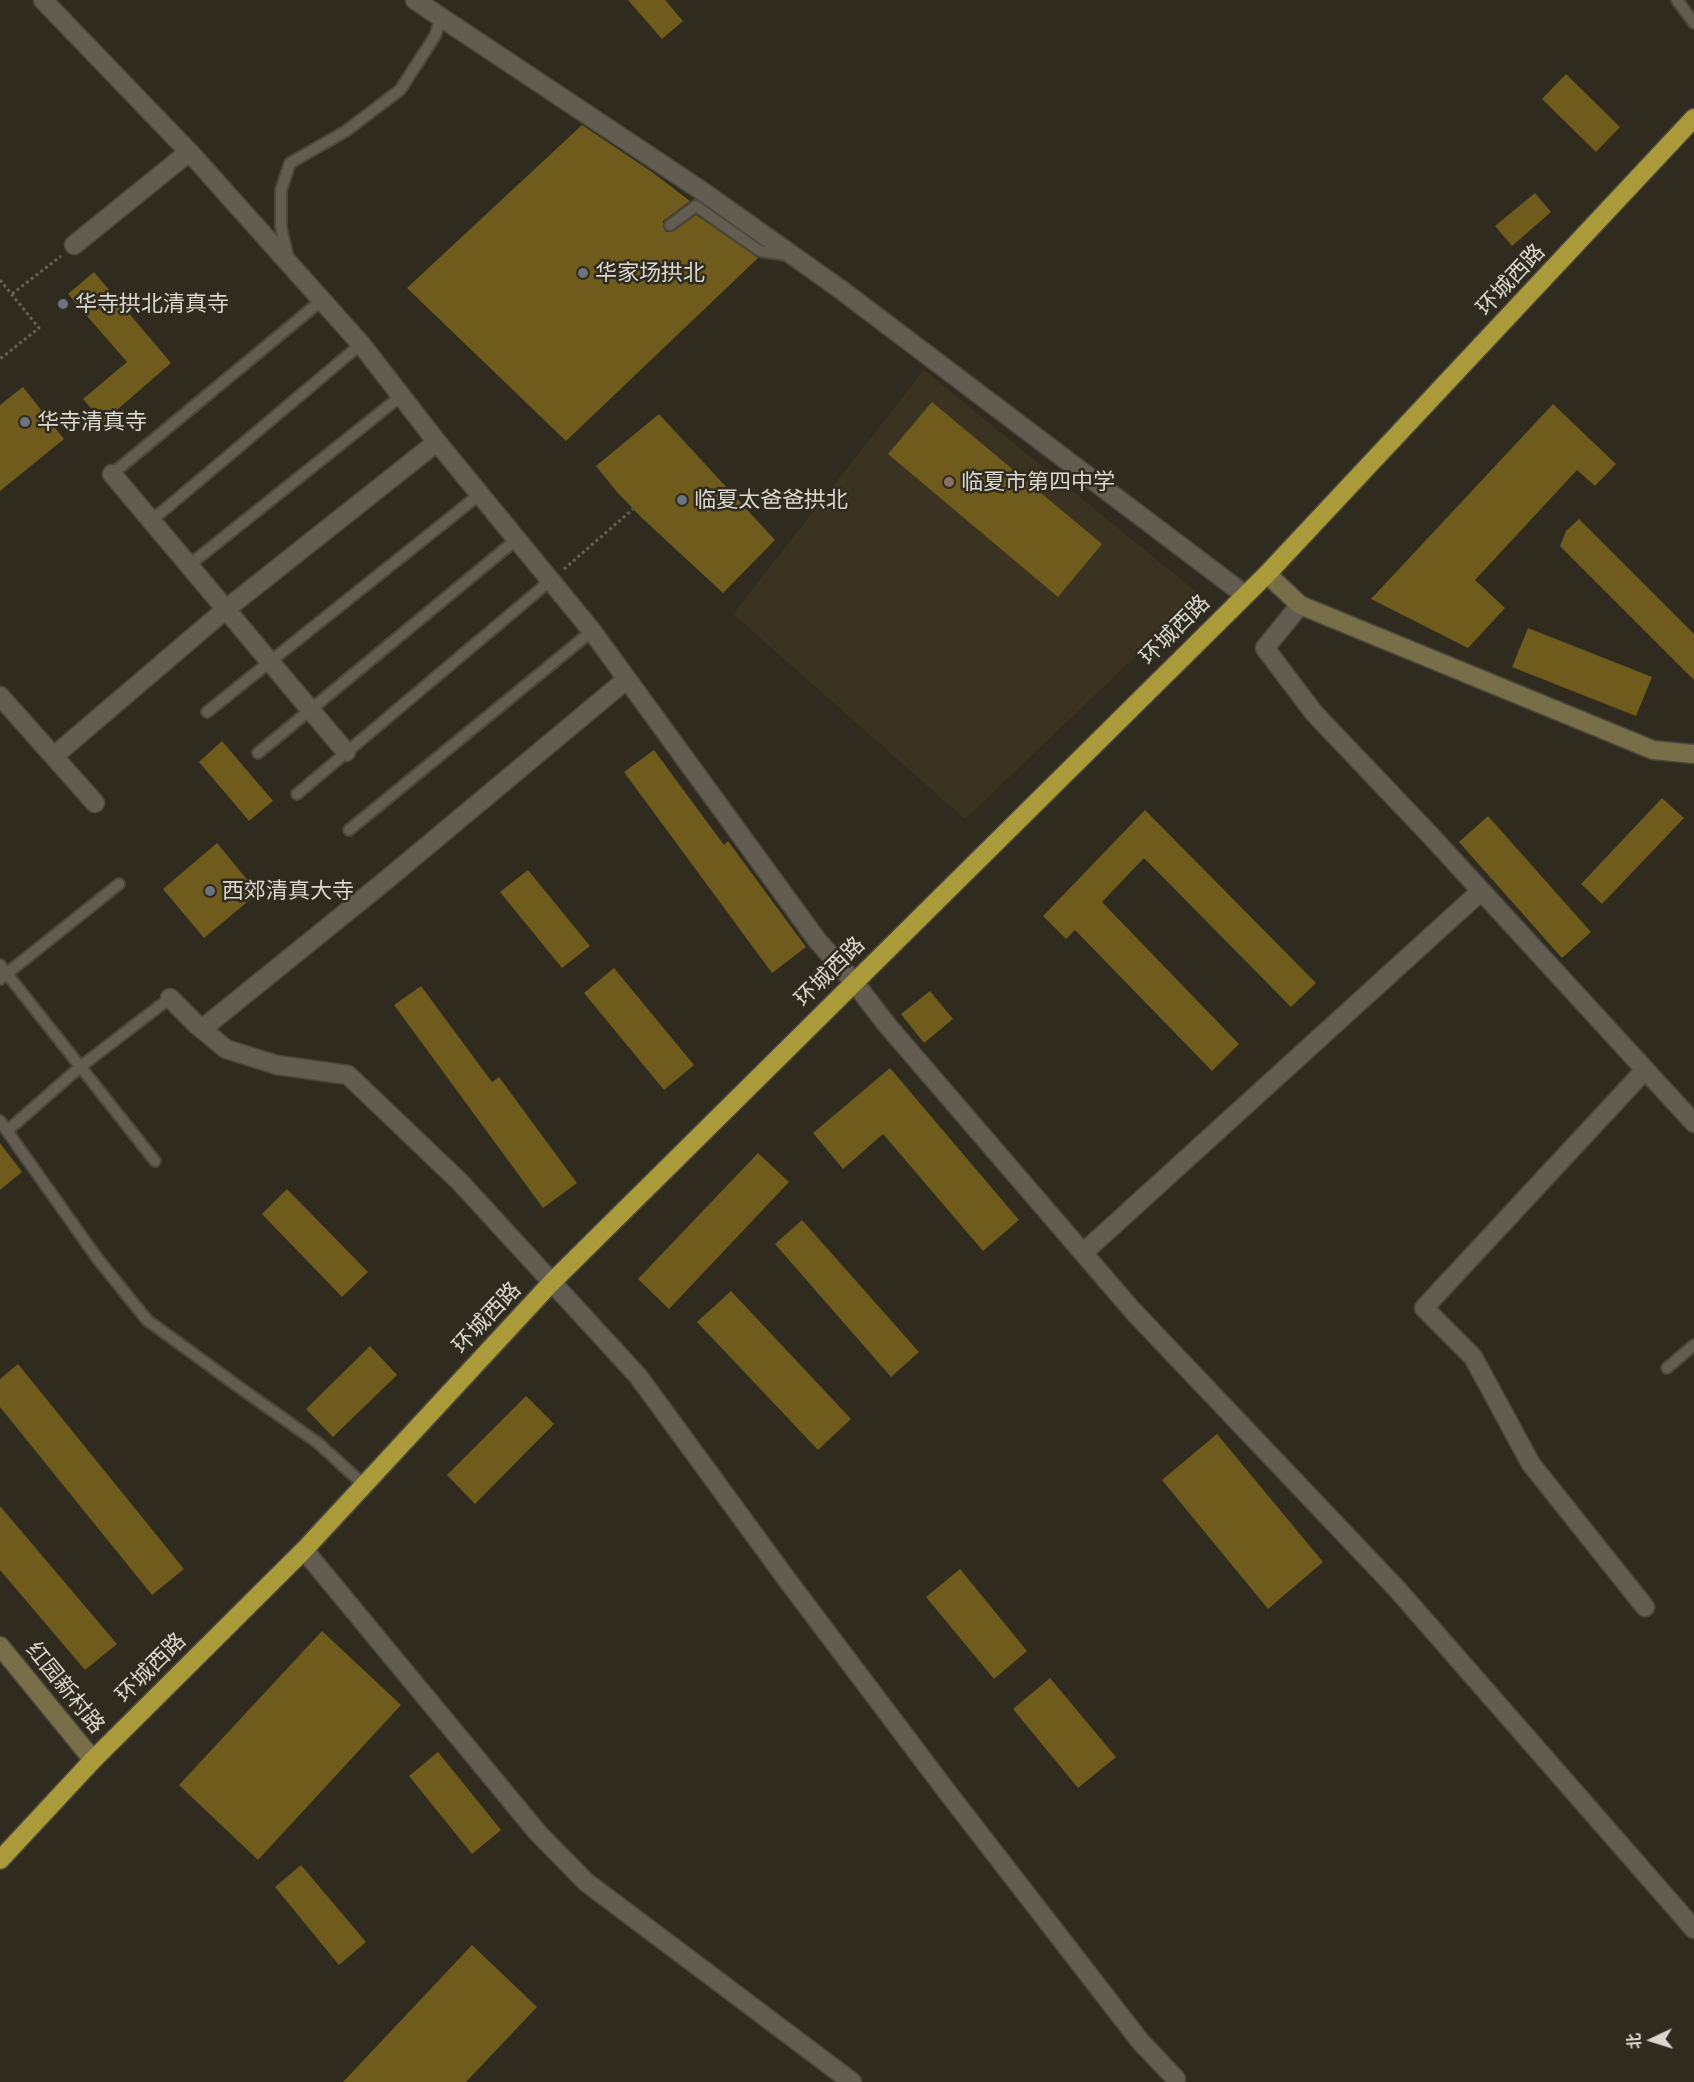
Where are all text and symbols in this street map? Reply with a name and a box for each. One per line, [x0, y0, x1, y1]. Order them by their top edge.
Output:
street label: 环城西路 [1471, 239, 1551, 321]
place label: 华家场拱北 [595, 260, 705, 286]
marker: 华家场拱北 [576, 266, 590, 280]
place label: 华寺拱北清真寺 [75, 291, 229, 317]
marker: 华寺拱北清真寺 [56, 297, 70, 311]
place label: 华寺清真寺 [37, 409, 147, 435]
marker: 华寺清真寺 [18, 415, 32, 429]
place label: 临夏市第四中学 [961, 469, 1115, 495]
marker: 临夏市第四中学 [942, 475, 956, 489]
place label: 临夏太爸爸拱北 [694, 487, 848, 513]
marker: 临夏太爸爸拱北 [675, 493, 689, 507]
street label: 环城西路 [1135, 590, 1215, 670]
place label: 西郊清真大寺 [222, 878, 354, 904]
marker: 西郊清真大寺 [203, 884, 217, 898]
street label: 环城西路 [790, 932, 870, 1012]
street label: 环城西路 [447, 1277, 527, 1359]
street label: 环城西路 [111, 1628, 191, 1708]
street label: 红园新村路 [20, 1637, 110, 1739]
north arrow [1622, 2010, 1682, 2070]
text: 北 [1624, 2033, 1645, 2050]

